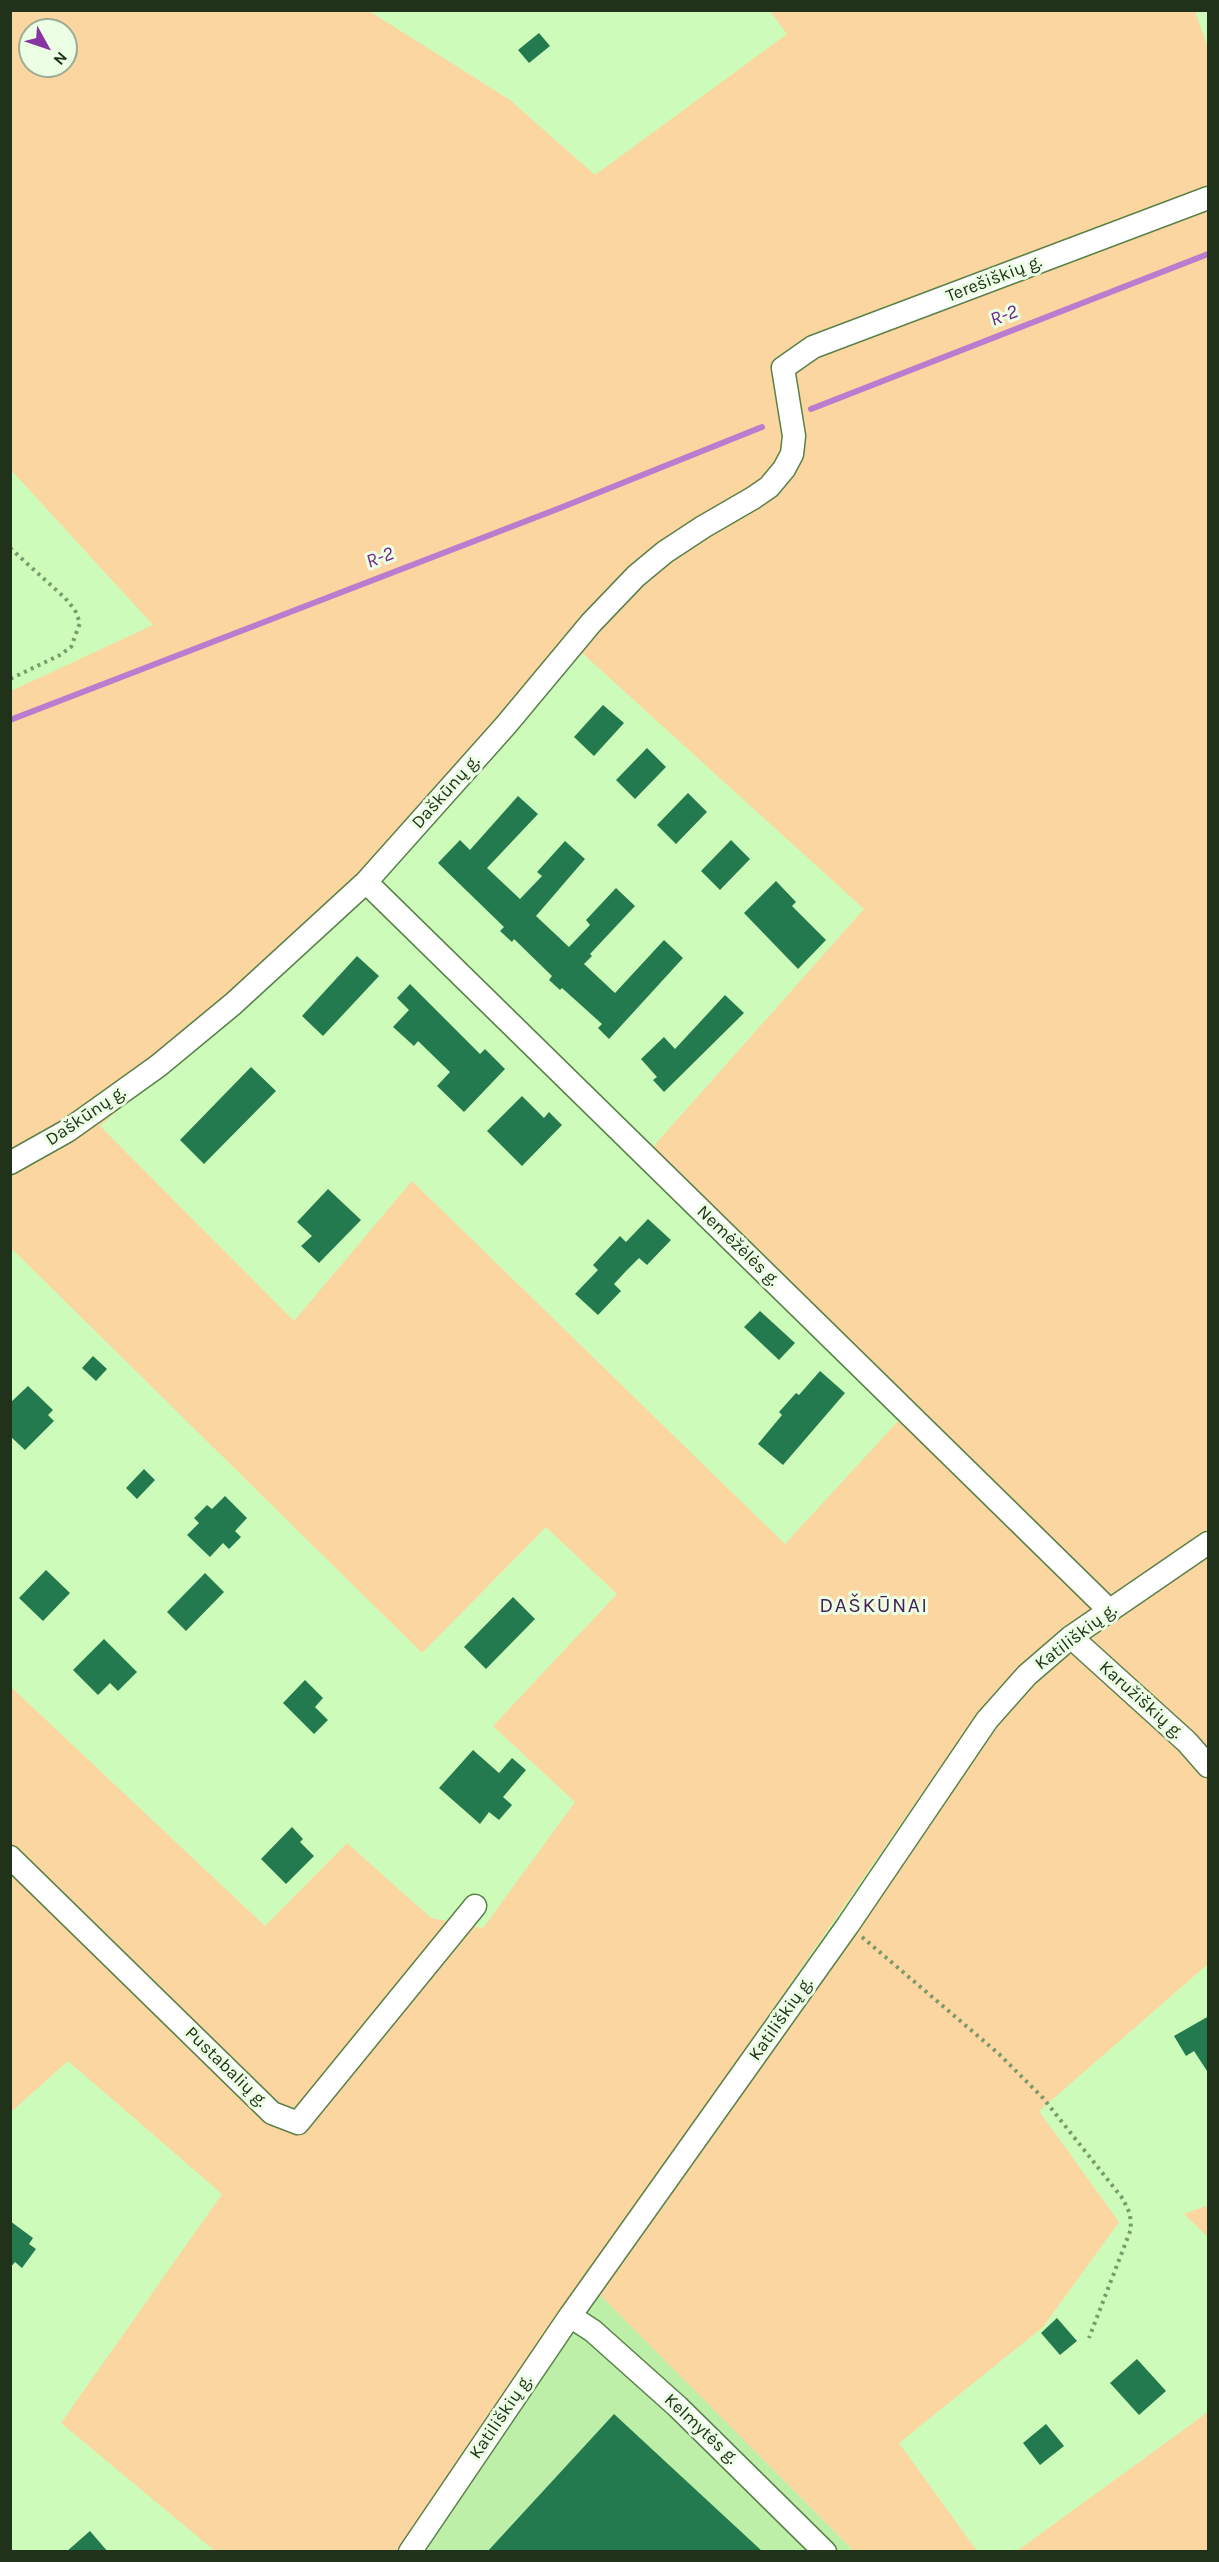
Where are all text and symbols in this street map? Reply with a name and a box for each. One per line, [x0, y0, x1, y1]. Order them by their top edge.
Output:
north arrow [18, 18, 78, 78]
text: N [50, 48, 72, 69]
street label: Terešiškių g. [943, 251, 1045, 307]
water label: R-2 [987, 300, 1021, 332]
water label: R-2 [363, 542, 397, 574]
street label: Daškūnų g. [407, 751, 485, 833]
street label: Daškūnų g. [42, 1081, 130, 1151]
street label: Nemėžėlės g. [692, 1201, 784, 1291]
district label: DAŠKŪNAI [819, 1593, 929, 1619]
street label: Katiliškių g. [1031, 1599, 1121, 1675]
street label: Karužiškių g. [1095, 1657, 1187, 1743]
street label: Katiliškių g. [744, 1973, 818, 2065]
street label: Pustabalių g. [180, 2022, 272, 2112]
street label: Katiliškių g. [465, 2371, 537, 2463]
street label: Kelmytės g. [659, 2389, 743, 2469]

